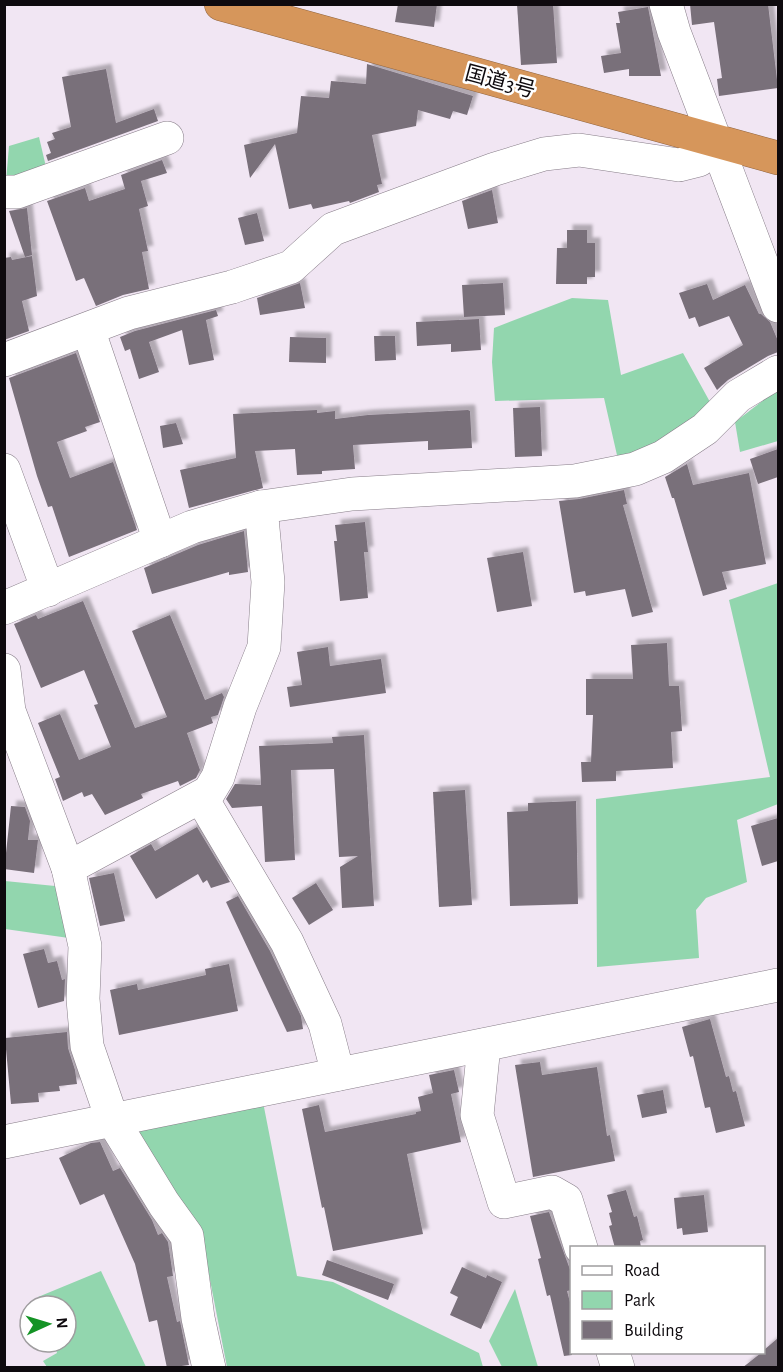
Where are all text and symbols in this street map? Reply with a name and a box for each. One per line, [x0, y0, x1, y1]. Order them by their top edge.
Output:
street label: 国道3号 [463, 62, 538, 101]
legend [570, 1246, 765, 1354]
text: Road [624, 1262, 660, 1280]
text: Park [624, 1292, 656, 1310]
north arrow [18, 1294, 78, 1354]
text: N [54, 1317, 70, 1329]
text: Building [624, 1322, 684, 1340]

